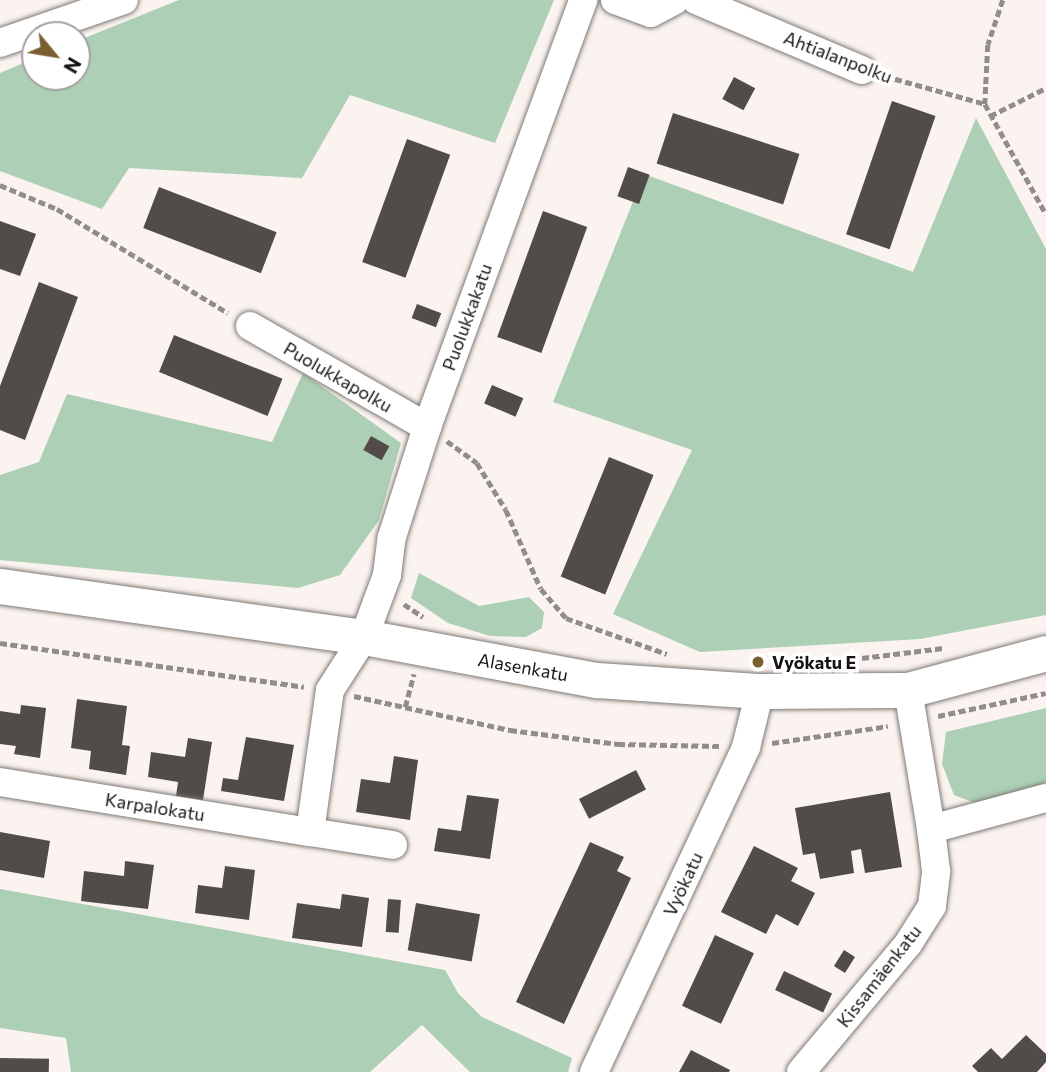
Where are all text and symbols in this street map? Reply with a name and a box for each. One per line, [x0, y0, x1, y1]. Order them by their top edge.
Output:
north arrow [21, 21, 91, 91]
street label: Ahtialanpolku [781, 26, 895, 88]
text: N [59, 54, 86, 78]
street label: Puolukkakatu [438, 261, 496, 373]
street label: Puolukkapolku [280, 337, 396, 417]
street label: Alasenkatu [476, 648, 570, 686]
place label: Vyökatu E [772, 651, 856, 673]
marker: Vyökatu E [750, 654, 766, 670]
street label: Karpalokatu [104, 788, 206, 826]
street label: Vyökatu [659, 849, 707, 919]
street label: Kissamäenkatu [832, 921, 926, 1031]

